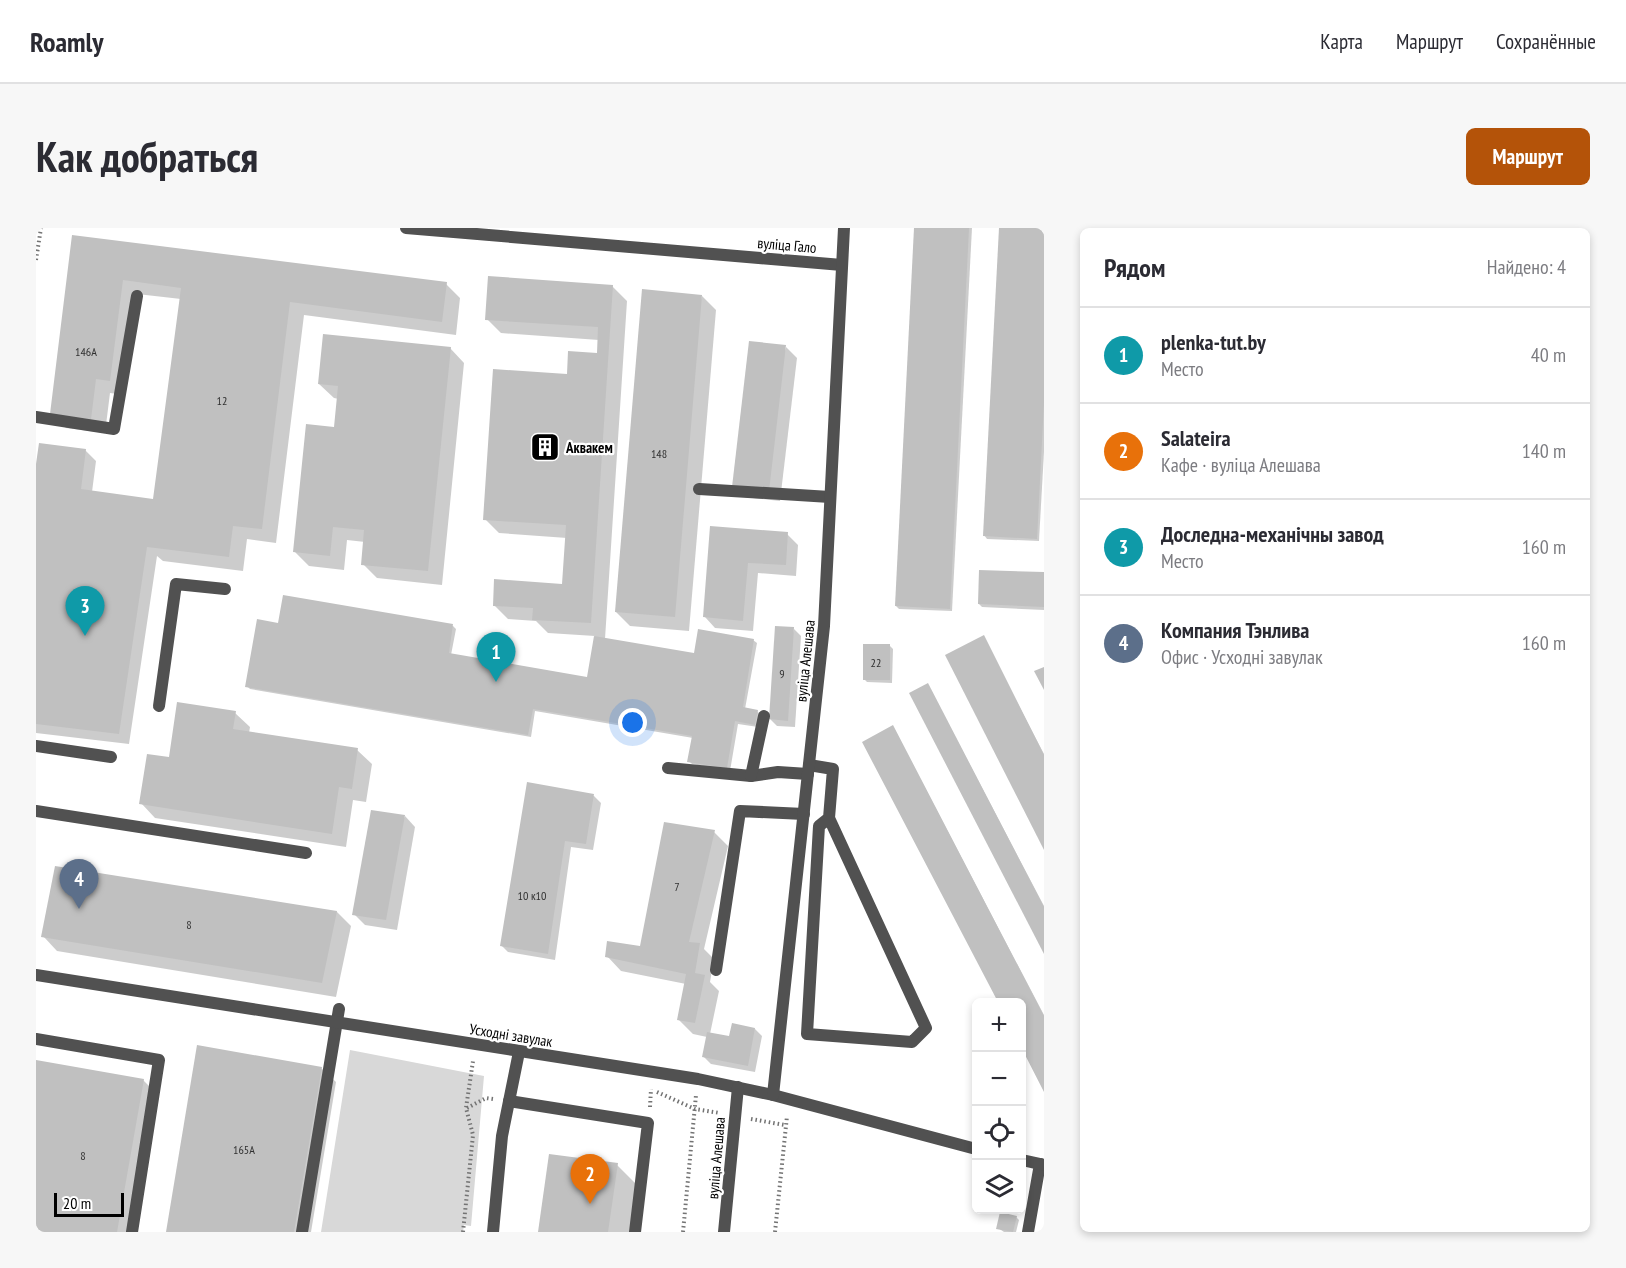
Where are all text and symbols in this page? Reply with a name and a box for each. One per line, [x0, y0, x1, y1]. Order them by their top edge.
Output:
text: Roamly [30, 23, 104, 60]
text: Карта [1320, 28, 1363, 55]
text: Маршрут [1396, 28, 1463, 55]
text: Сохранённые [1496, 28, 1596, 55]
button: Маршрут [1466, 128, 1590, 185]
text: Как добраться [36, 129, 258, 184]
street label: вуліца Гало [757, 233, 817, 257]
text: Рядом [1104, 251, 1165, 284]
text: Найдено: 4 [1487, 254, 1566, 280]
text: plenka-tut.by [1161, 328, 1266, 356]
text: 1 [1119, 342, 1128, 368]
text: 40 m [1531, 342, 1566, 368]
house number: 146А [75, 344, 97, 359]
text: Место [1161, 356, 1204, 382]
house number: 12 [217, 393, 227, 408]
text: Salateira [1161, 424, 1230, 452]
building icon: Аквакем [529, 431, 561, 463]
place label: Аквакем [565, 438, 613, 457]
text: 2 [1119, 438, 1128, 464]
text: 140 m [1522, 438, 1566, 464]
house number: 148 [651, 446, 667, 461]
text: Кафе · вуліца Алешава [1161, 452, 1321, 478]
text: Доследна-механічны завод [1161, 520, 1384, 548]
text: 3 [1119, 534, 1128, 560]
text: 160 m [1522, 534, 1566, 560]
text: Место [1161, 548, 1204, 574]
pin: 3 [65, 586, 104, 636]
text: Компания Тэнлива [1161, 616, 1309, 644]
street label: вуліца Алешава [791, 619, 819, 703]
text: 4 [1119, 630, 1128, 656]
text: 160 m [1522, 630, 1566, 656]
pin: 1 [476, 632, 516, 682]
text: Офис · Усходні завулак [1161, 644, 1323, 670]
house number: 22 [871, 655, 881, 670]
house number: 9 [779, 666, 785, 681]
your location [618, 708, 647, 737]
pin: 4 [60, 860, 99, 909]
house number: 7 [674, 879, 680, 894]
house number: 10 к10 [518, 888, 546, 903]
house number: 8 [186, 917, 192, 932]
map controls [972, 998, 1026, 1214]
button: + [972, 998, 1026, 1052]
street label: Усходні завулак [468, 1019, 554, 1051]
button: − [972, 1052, 1026, 1106]
button: locate [972, 1106, 1026, 1160]
street label: вуліца Алешава [703, 1116, 729, 1200]
house number: 165А [233, 1142, 255, 1157]
house number: 8 [80, 1148, 86, 1163]
pin: 2 [570, 1154, 610, 1204]
button: layers [972, 1160, 1026, 1214]
scale bar [54, 1190, 124, 1218]
text: 20 m [63, 1193, 91, 1213]

